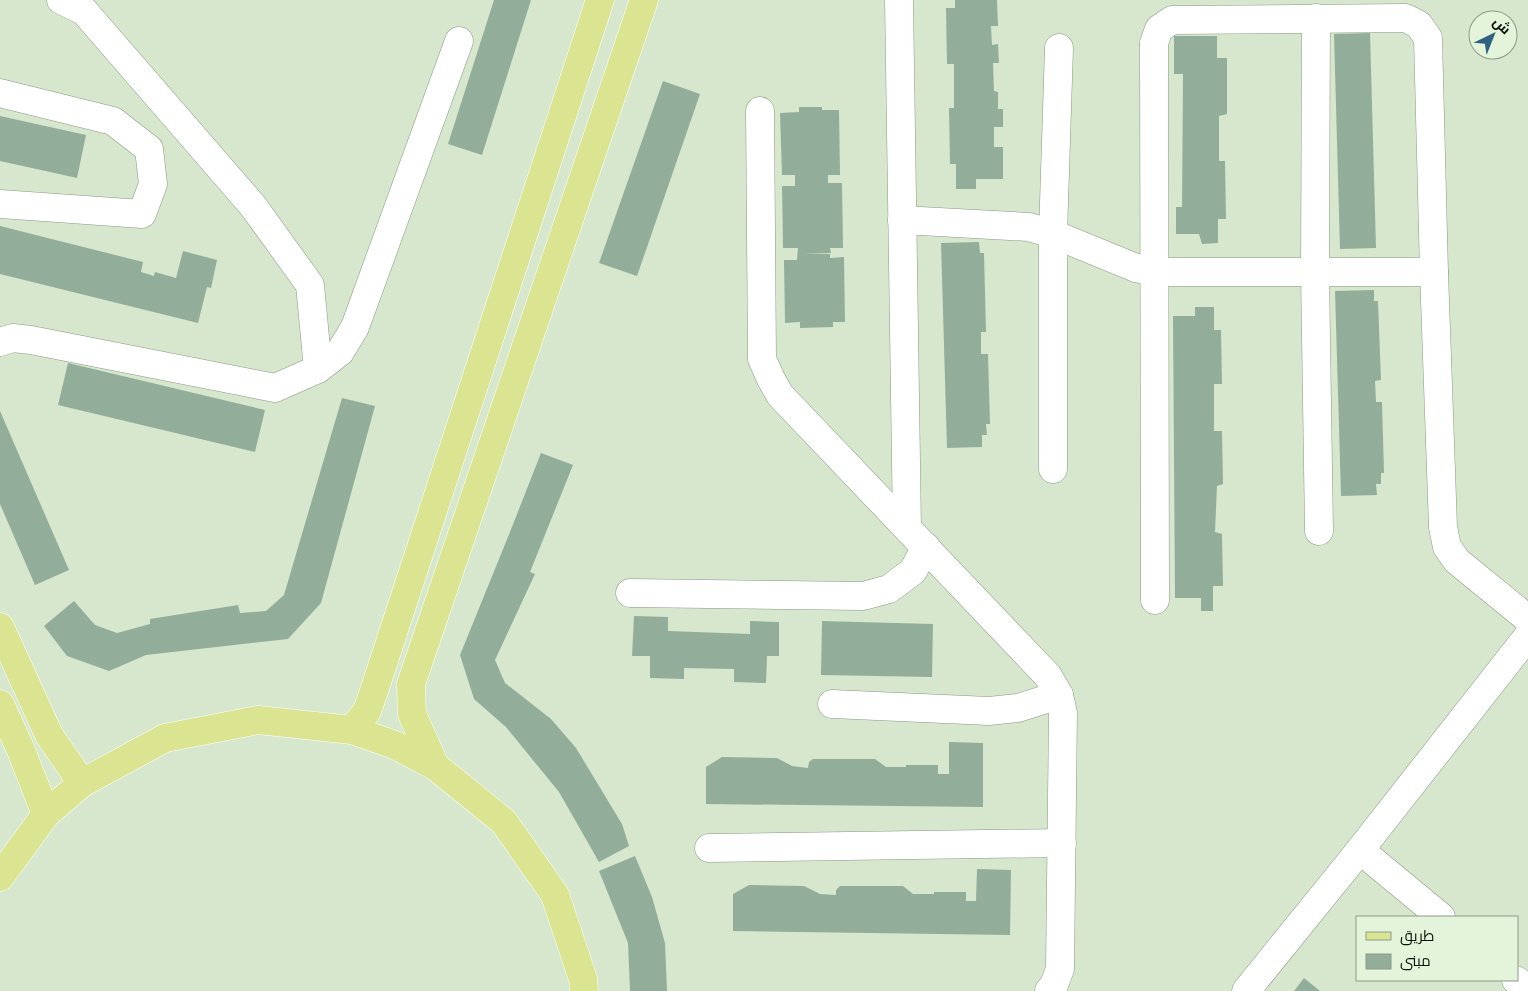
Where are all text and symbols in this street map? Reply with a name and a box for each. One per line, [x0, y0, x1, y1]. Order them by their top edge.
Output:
north arrow [1468, 10, 1518, 60]
text: ش [1489, 14, 1514, 38]
legend [1356, 916, 1518, 981]
text: طريق [1400, 927, 1434, 946]
text: مبنى [1400, 952, 1431, 971]

